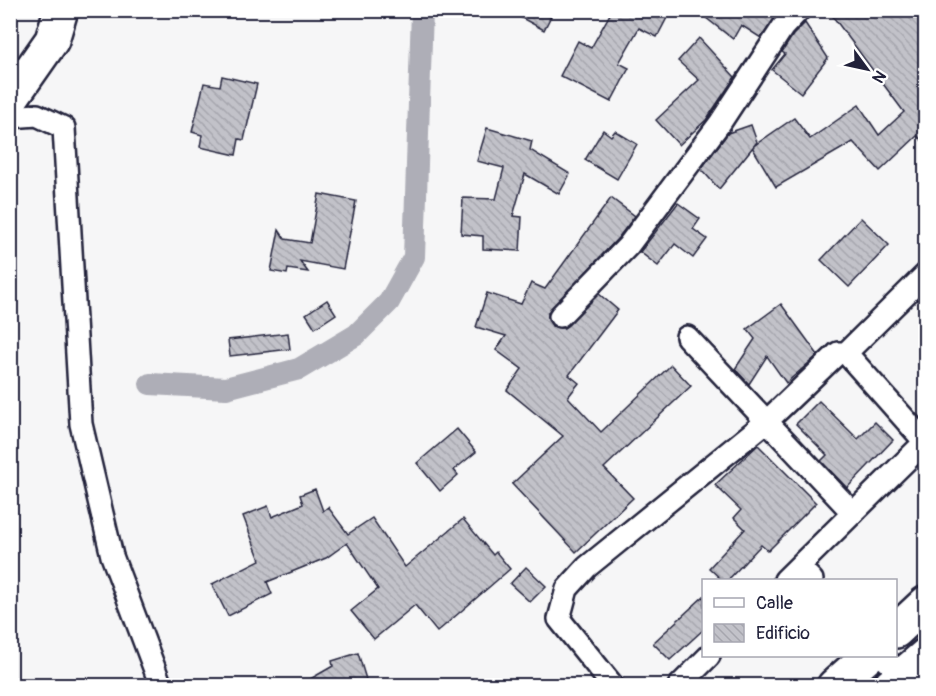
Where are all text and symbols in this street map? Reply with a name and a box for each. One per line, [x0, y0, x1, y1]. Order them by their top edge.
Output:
north arrow [837, 39, 897, 99]
text: N [867, 67, 890, 87]
legend [702, 579, 897, 657]
text: Calle [756, 592, 793, 615]
text: Edificio [756, 622, 810, 645]

